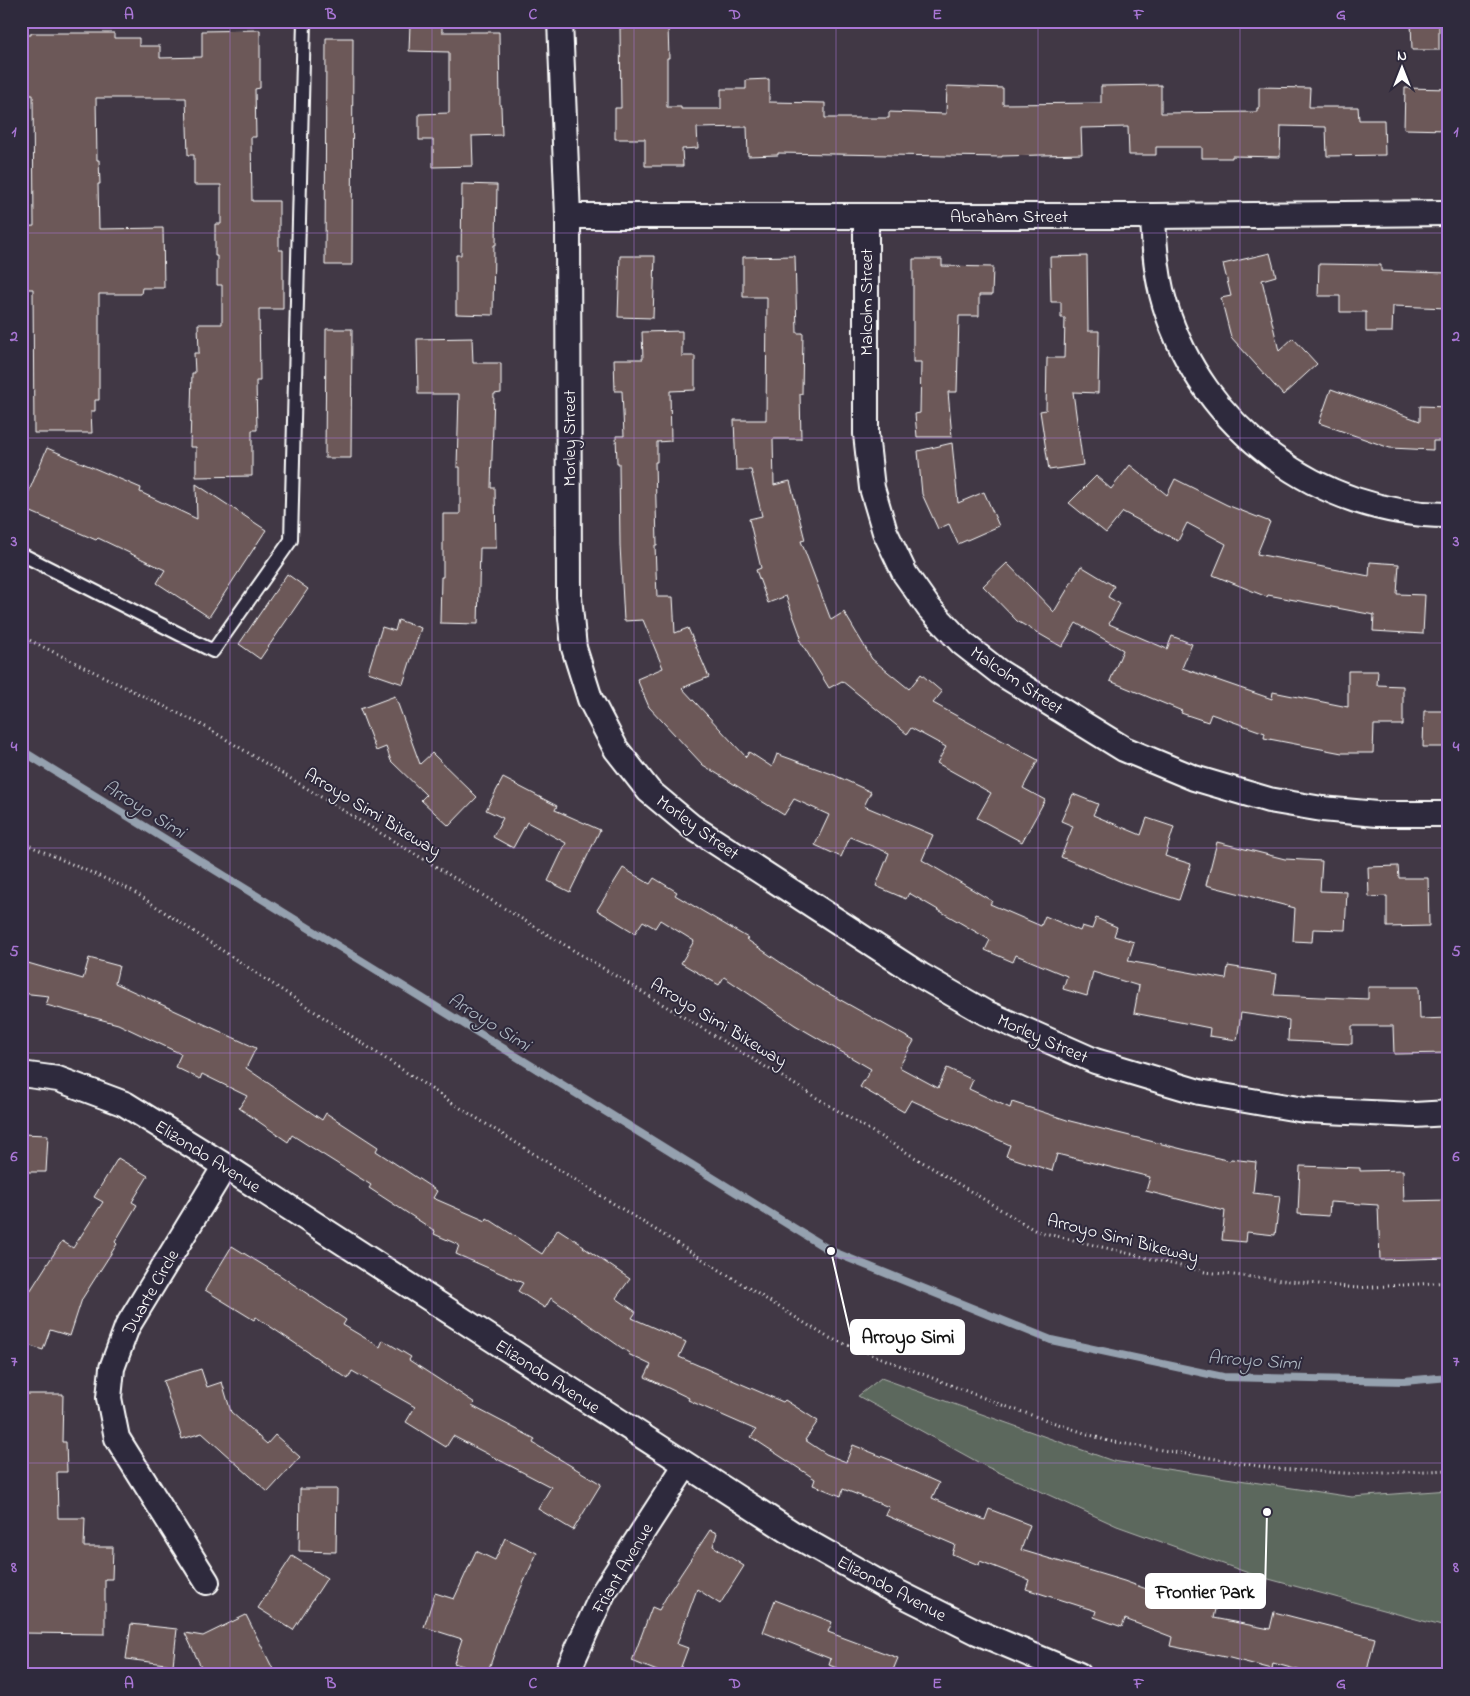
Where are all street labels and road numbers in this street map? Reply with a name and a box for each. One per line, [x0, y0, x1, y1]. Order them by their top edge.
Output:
street label: Abraham Street [950, 205, 1068, 231]
street label: Malcolm Street [855, 248, 881, 356]
street label: Morley Street [558, 390, 584, 486]
street label: Malcolm Street [964, 641, 1068, 722]
street label: Arroyo Simi Bikeway [299, 763, 445, 865]
street label: Morley Street [650, 790, 744, 868]
street label: Arroyo Simi Bikeway [645, 973, 791, 1075]
street label: Morley Street [993, 1008, 1092, 1071]
street label: Elizondo Avenue [149, 1115, 266, 1201]
street label: Arroyo Simi Bikeway [1044, 1209, 1201, 1271]
street label: Duarte Circle [116, 1244, 187, 1342]
street label: Elizondo Avenue [489, 1334, 605, 1422]
street label: Friant Avenue [586, 1518, 662, 1620]
street label: Elizondo Avenue [832, 1550, 951, 1630]

